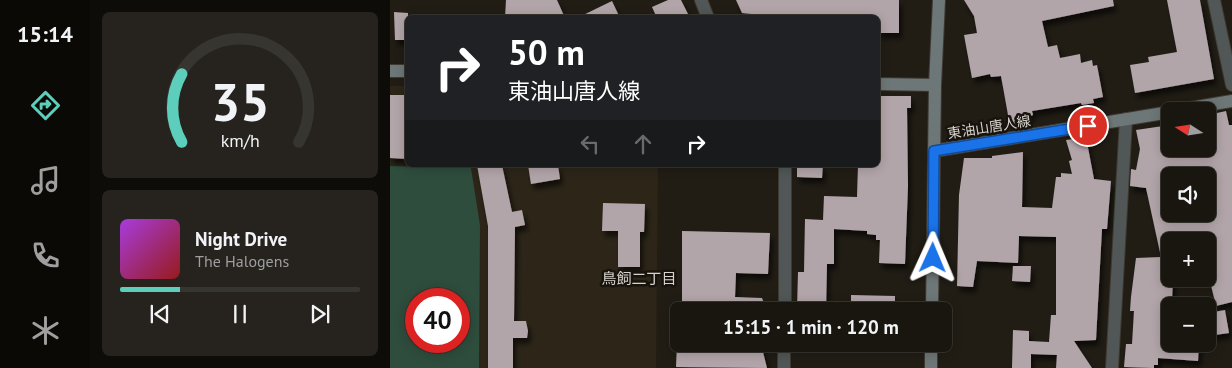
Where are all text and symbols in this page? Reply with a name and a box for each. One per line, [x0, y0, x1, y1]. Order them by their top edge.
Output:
text: 15:14 [17, 20, 73, 48]
text: 50 m [508, 29, 585, 75]
icon: right [425, 35, 490, 100]
text: 35 [211, 68, 269, 135]
text: 東油山唐人線 [508, 77, 640, 105]
icon: directions [28, 88, 63, 123]
north arrow [1161, 102, 1216, 158]
map controls [1161, 102, 1216, 352]
pin [1067, 105, 1109, 147]
street label: 東油山唐人線 [946, 112, 1032, 142]
icon: arrive [1074, 112, 1102, 140]
text: km/h [220, 129, 260, 152]
icon: left [576, 130, 604, 158]
icon: ahead [629, 130, 657, 158]
icon: right [682, 130, 710, 158]
icon: music [28, 163, 63, 198]
button: sound [1161, 167, 1216, 222]
text: Night Drive [195, 227, 287, 251]
position arrow [906, 231, 958, 283]
button: + [1161, 232, 1216, 287]
icon: phone [28, 238, 63, 273]
text: The Halogens [195, 251, 289, 271]
district label: 鳥飼二丁目 [601, 269, 677, 288]
speed limit sign: 40 [405, 288, 470, 353]
button: − [1161, 297, 1216, 352]
icon: previous [146, 300, 174, 328]
icon: pause [226, 300, 254, 328]
icon: next [306, 300, 334, 328]
icon: climate [28, 313, 63, 348]
text: 15:15 · 1 min · 120 m [723, 315, 899, 339]

